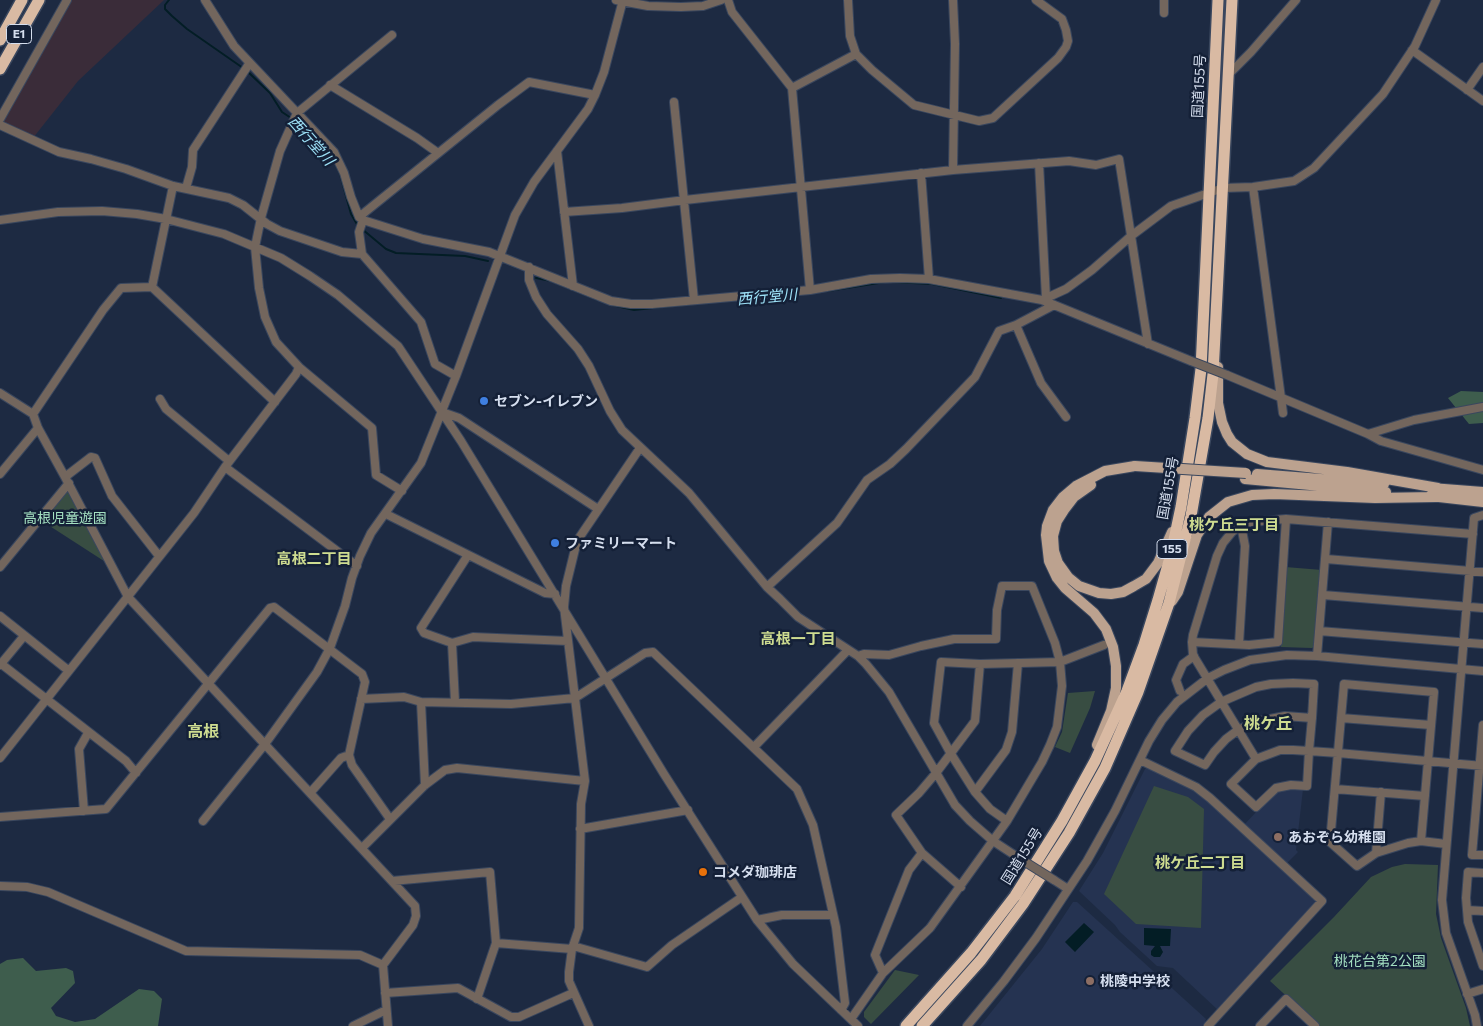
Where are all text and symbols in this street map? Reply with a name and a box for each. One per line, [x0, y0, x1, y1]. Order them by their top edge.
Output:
road number: E1 [6, 24, 32, 44]
street label: 国道155号 [1189, 54, 1209, 118]
water label: 西行堂川 [284, 113, 338, 169]
water label: 西行堂川 [736, 285, 798, 309]
place label: セブン-イレブン [494, 393, 598, 409]
marker: セブン-イレブン [478, 395, 490, 407]
street label: 国道155号 [1154, 455, 1182, 521]
park label: 高根児童遊園 [23, 510, 107, 526]
district label: 桃ケ丘三丁目 [1189, 516, 1279, 534]
place label: ファミリーマート [565, 535, 677, 551]
marker: ファミリーマート [549, 537, 561, 549]
road number: 155 [1157, 540, 1187, 558]
district label: 高根二丁目 [277, 550, 351, 568]
district label: 高根一丁目 [761, 630, 835, 648]
district label: 桃ケ丘 [1244, 714, 1292, 734]
district label: 高根 [187, 722, 219, 742]
street label: 国道155号 [998, 824, 1046, 888]
place label: あおぞら幼稚園 [1288, 829, 1386, 845]
marker: あおぞら幼稚園 [1272, 831, 1284, 843]
district label: 桃ケ丘二丁目 [1155, 854, 1245, 872]
place label: コメダ珈琲店 [713, 864, 797, 880]
marker: コメダ珈琲店 [697, 866, 709, 878]
park label: 桃花台第2公園 [1334, 953, 1426, 969]
place label: 桃陵中学校 [1100, 973, 1170, 989]
marker: 桃陵中学校 [1084, 975, 1096, 987]

